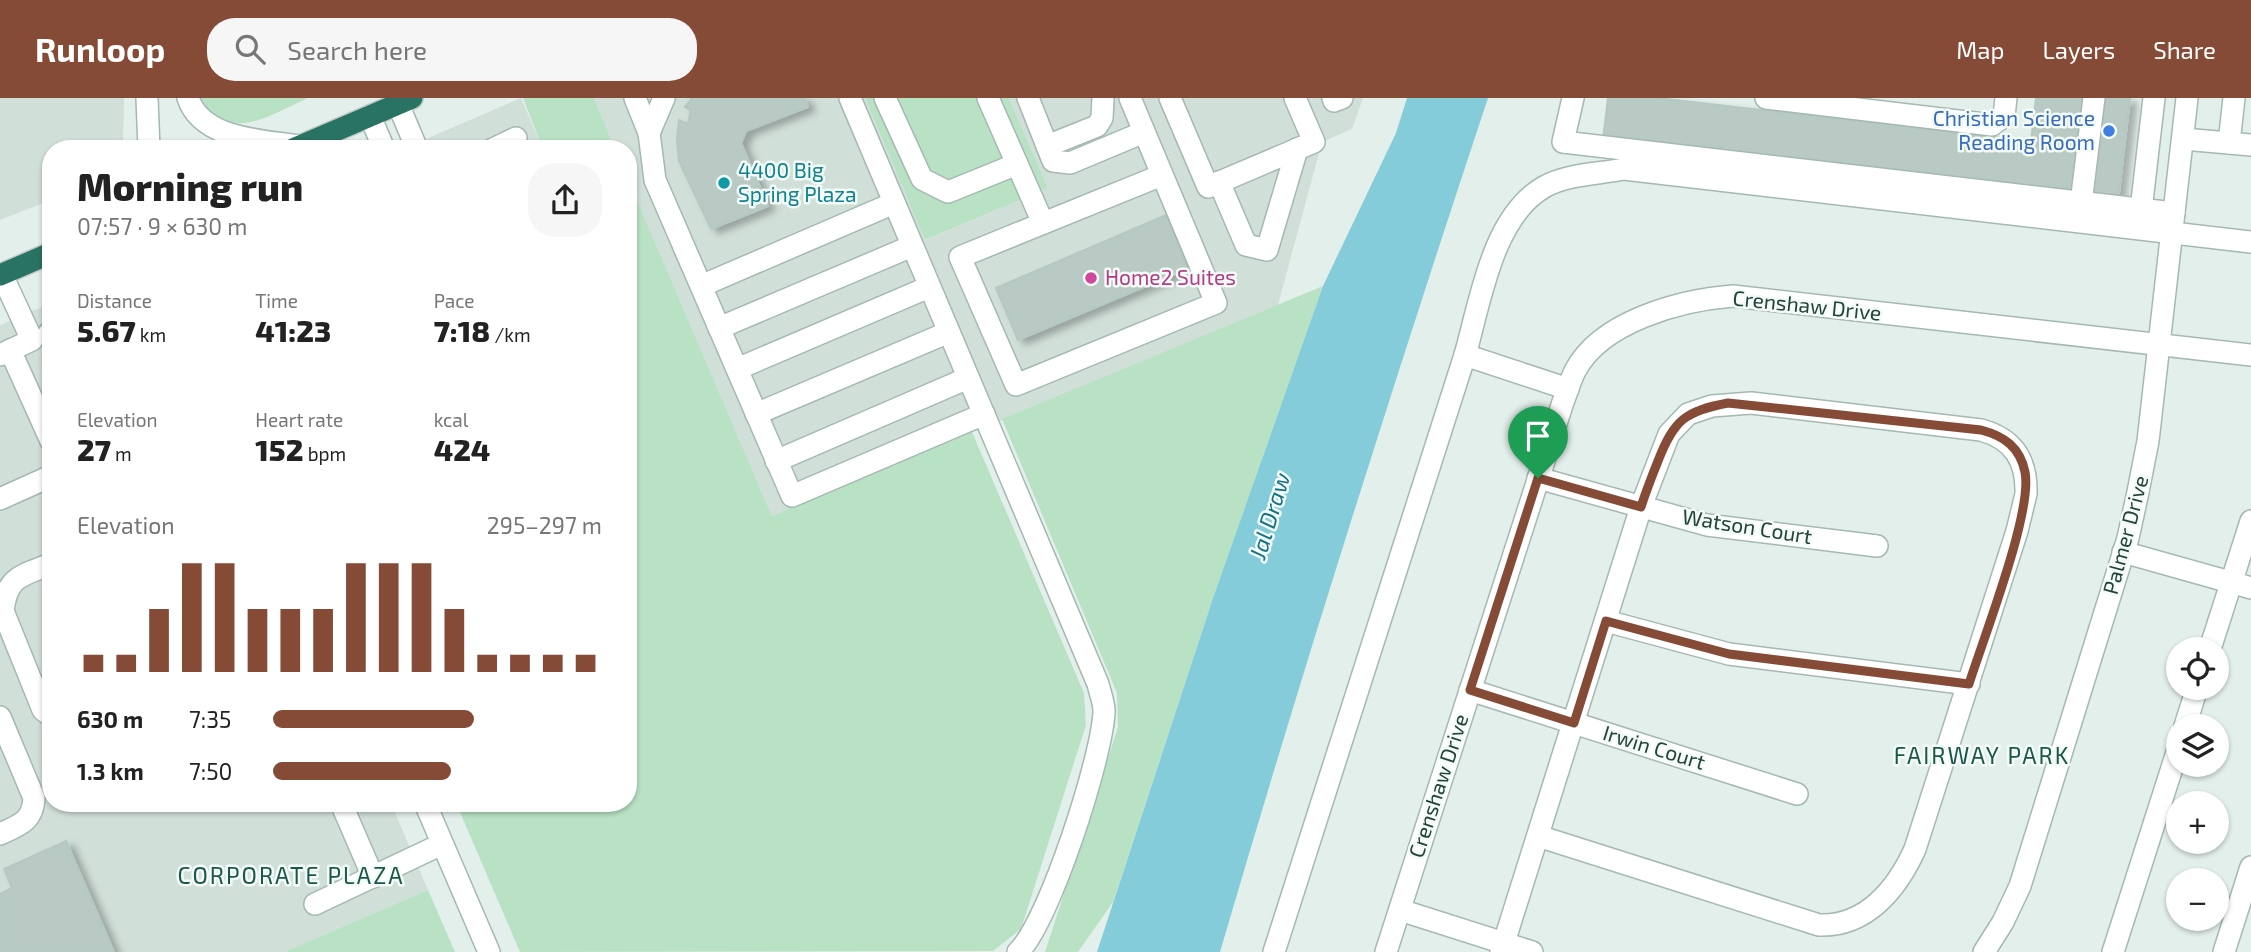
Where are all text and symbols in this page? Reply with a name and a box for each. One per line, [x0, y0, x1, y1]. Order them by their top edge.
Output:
search box [207, 18, 697, 81]
text: Runloop [35, 29, 165, 69]
icon: search [231, 30, 269, 68]
text: Search here [287, 34, 427, 65]
text: Map [1956, 35, 2004, 64]
text: Layers [2042, 35, 2115, 64]
text: Share [2153, 35, 2216, 64]
place label: Christian Science Reading Room [1933, 105, 2095, 154]
marker: Christian Science Reading Room [2101, 123, 2117, 139]
place label: 4400 Big Spring Plaza [738, 157, 857, 206]
text: Morning run [77, 163, 303, 209]
button: share [528, 163, 602, 237]
marker: 4400 Big Spring Plaza [716, 175, 732, 191]
text: 07:57 · 9 × 630 m [77, 212, 248, 240]
place label: Home2 Suites [1105, 264, 1236, 289]
marker: Home2 Suites [1083, 270, 1099, 286]
street label: Crenshaw Drive [1732, 284, 1883, 325]
text: Distance [77, 289, 152, 312]
text: Time [255, 289, 298, 312]
text: Pace [434, 289, 475, 312]
text: 5.67 [77, 312, 135, 348]
text: 41:23 [255, 312, 331, 348]
text: 7:18 [434, 312, 490, 348]
text: km [135, 323, 166, 346]
text: /km [490, 323, 531, 346]
pin [1508, 406, 1568, 478]
text: Elevation [77, 408, 158, 431]
text: Heart rate [255, 408, 343, 431]
text: kcal [434, 408, 468, 431]
icon: arrive [1519, 417, 1557, 455]
text: 27 [77, 431, 111, 467]
text: 152 [255, 431, 303, 467]
text: 424 [434, 431, 490, 467]
text: m [111, 442, 132, 465]
text: bpm [303, 442, 346, 465]
water label: Jal Draw [1242, 469, 1296, 563]
street label: Palmer Drive [2097, 472, 2152, 597]
street label: Watson Court [1681, 503, 1814, 548]
text: Elevation [77, 511, 175, 539]
text: 295–297 m [487, 511, 602, 539]
map controls [2166, 637, 2229, 931]
button: locate [2166, 637, 2229, 700]
text: 630 m [77, 705, 143, 733]
text: 7:35 [189, 705, 231, 733]
street label: Crenshaw Drive [1403, 711, 1473, 860]
button: layers [2166, 714, 2229, 777]
street label: Irwin Court [1600, 719, 1709, 774]
district label: FAIRWAY PARK [1894, 741, 2070, 769]
text: 1.3 km [77, 757, 144, 785]
text: 7:50 [189, 757, 232, 785]
button: + [2166, 791, 2229, 854]
district label: CORPORATE PLAZA [178, 861, 404, 889]
button: − [2166, 868, 2229, 931]

